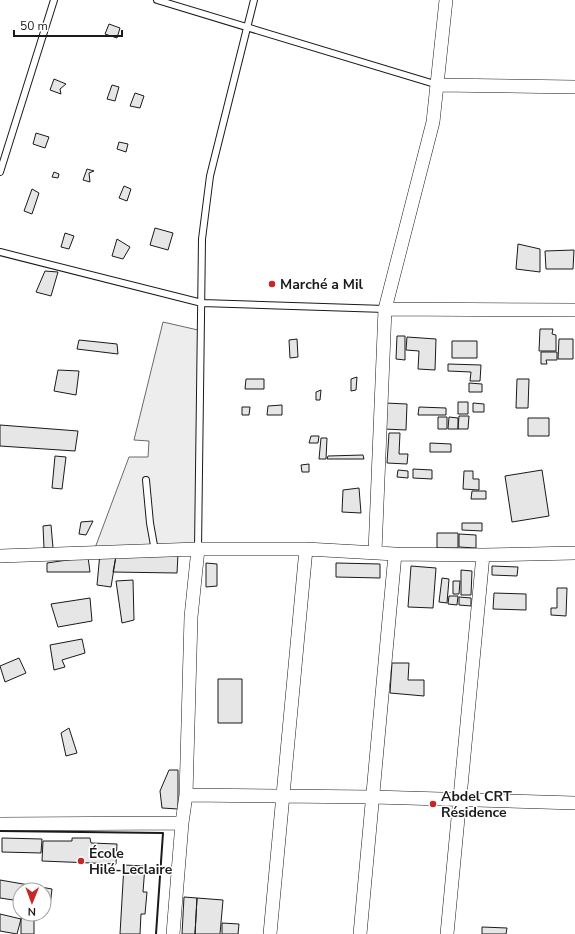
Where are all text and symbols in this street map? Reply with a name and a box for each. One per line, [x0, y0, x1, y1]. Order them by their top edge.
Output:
scale bar [14, 12, 122, 38]
text: 50 m [20, 18, 48, 34]
place label: Marché a Mil [280, 275, 364, 294]
marker: Marché a Mil [267, 279, 277, 289]
place label: Abdel CRT Résidence [441, 787, 512, 822]
marker: Abdel CRT Résidence [428, 799, 438, 809]
place label: École Hilé-Leclaire [89, 844, 173, 879]
marker: École Hilé-Leclaire [76, 856, 86, 866]
north arrow [12, 882, 52, 922]
text: N [28, 904, 36, 919]

